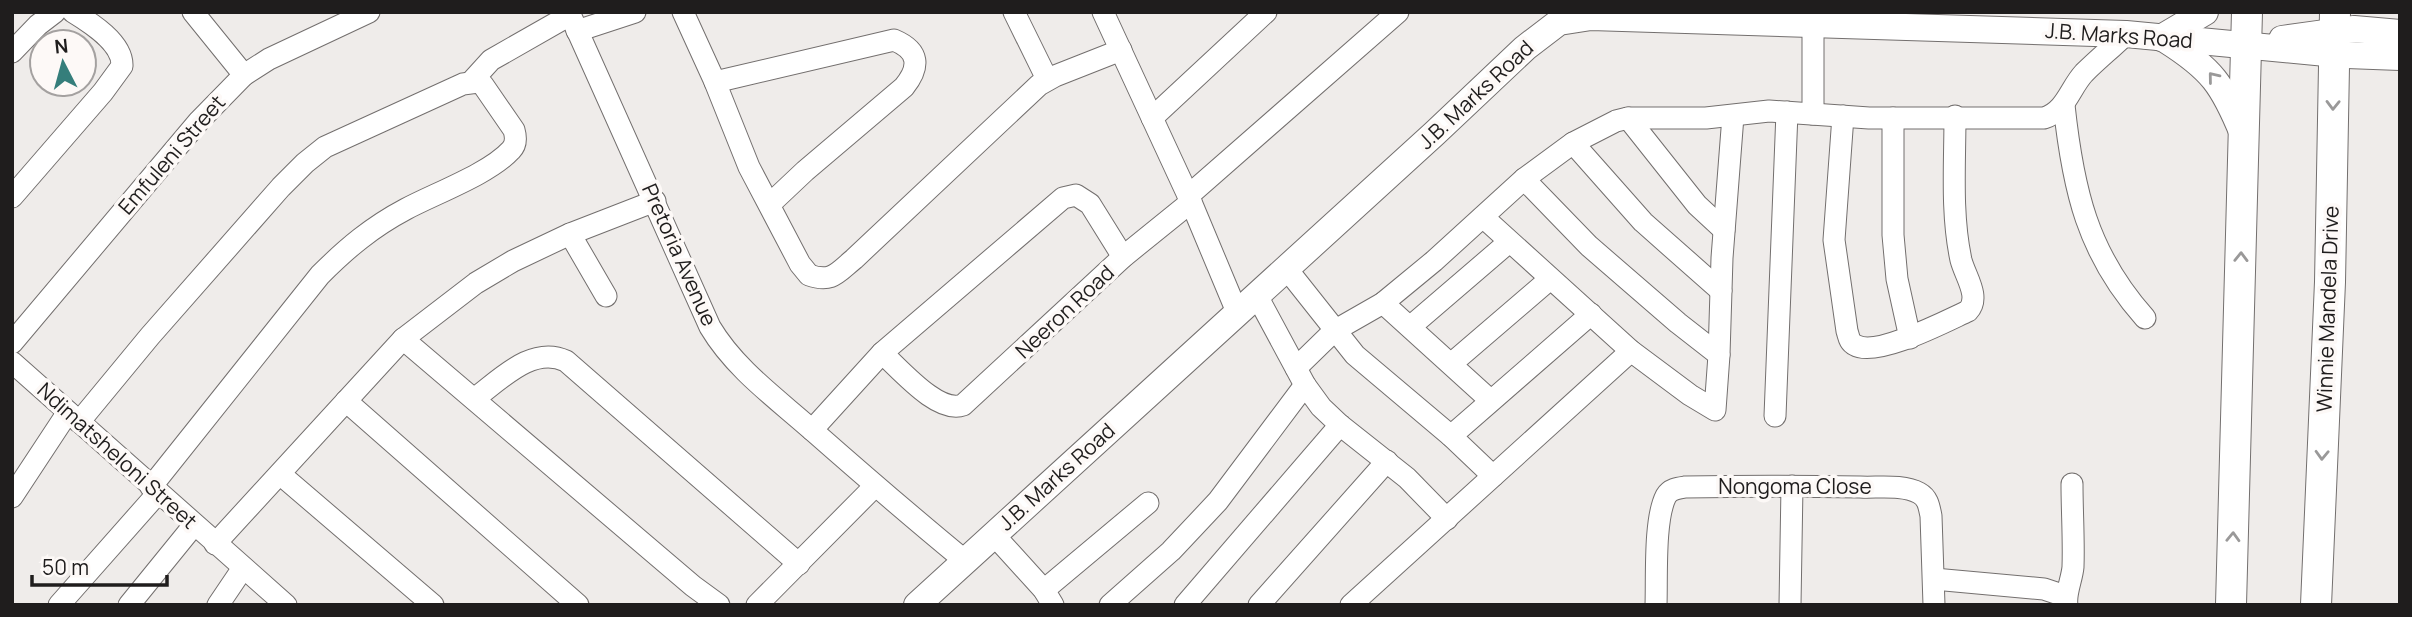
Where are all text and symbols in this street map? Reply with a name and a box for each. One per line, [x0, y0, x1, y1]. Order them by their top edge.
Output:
street label: J.B. Marks Road [2044, 16, 2194, 54]
north arrow [28, 28, 98, 98]
text: N [53, 32, 69, 60]
street label: J.B. Marks Road [1412, 34, 1539, 155]
one-way arrow [2208, 72, 2221, 84]
street label: Emfuleni Street [112, 89, 231, 220]
one-way arrow [2325, 100, 2341, 111]
street label: Pretoria Avenue [636, 179, 724, 330]
street label: Winnie Mandela Drive [2309, 205, 2345, 413]
one-way arrow [2233, 252, 2249, 262]
street label: Neeron Road [1009, 258, 1120, 364]
street label: Ndimatsheloni Street [32, 376, 204, 535]
street label: J.B. Marks Road [992, 416, 1121, 536]
one-way arrow [2315, 450, 2330, 461]
street label: Nongoma Close [1718, 472, 1872, 500]
one-way arrow [2225, 531, 2240, 542]
scale bar [32, 544, 166, 588]
text: 50 m [42, 553, 89, 581]

